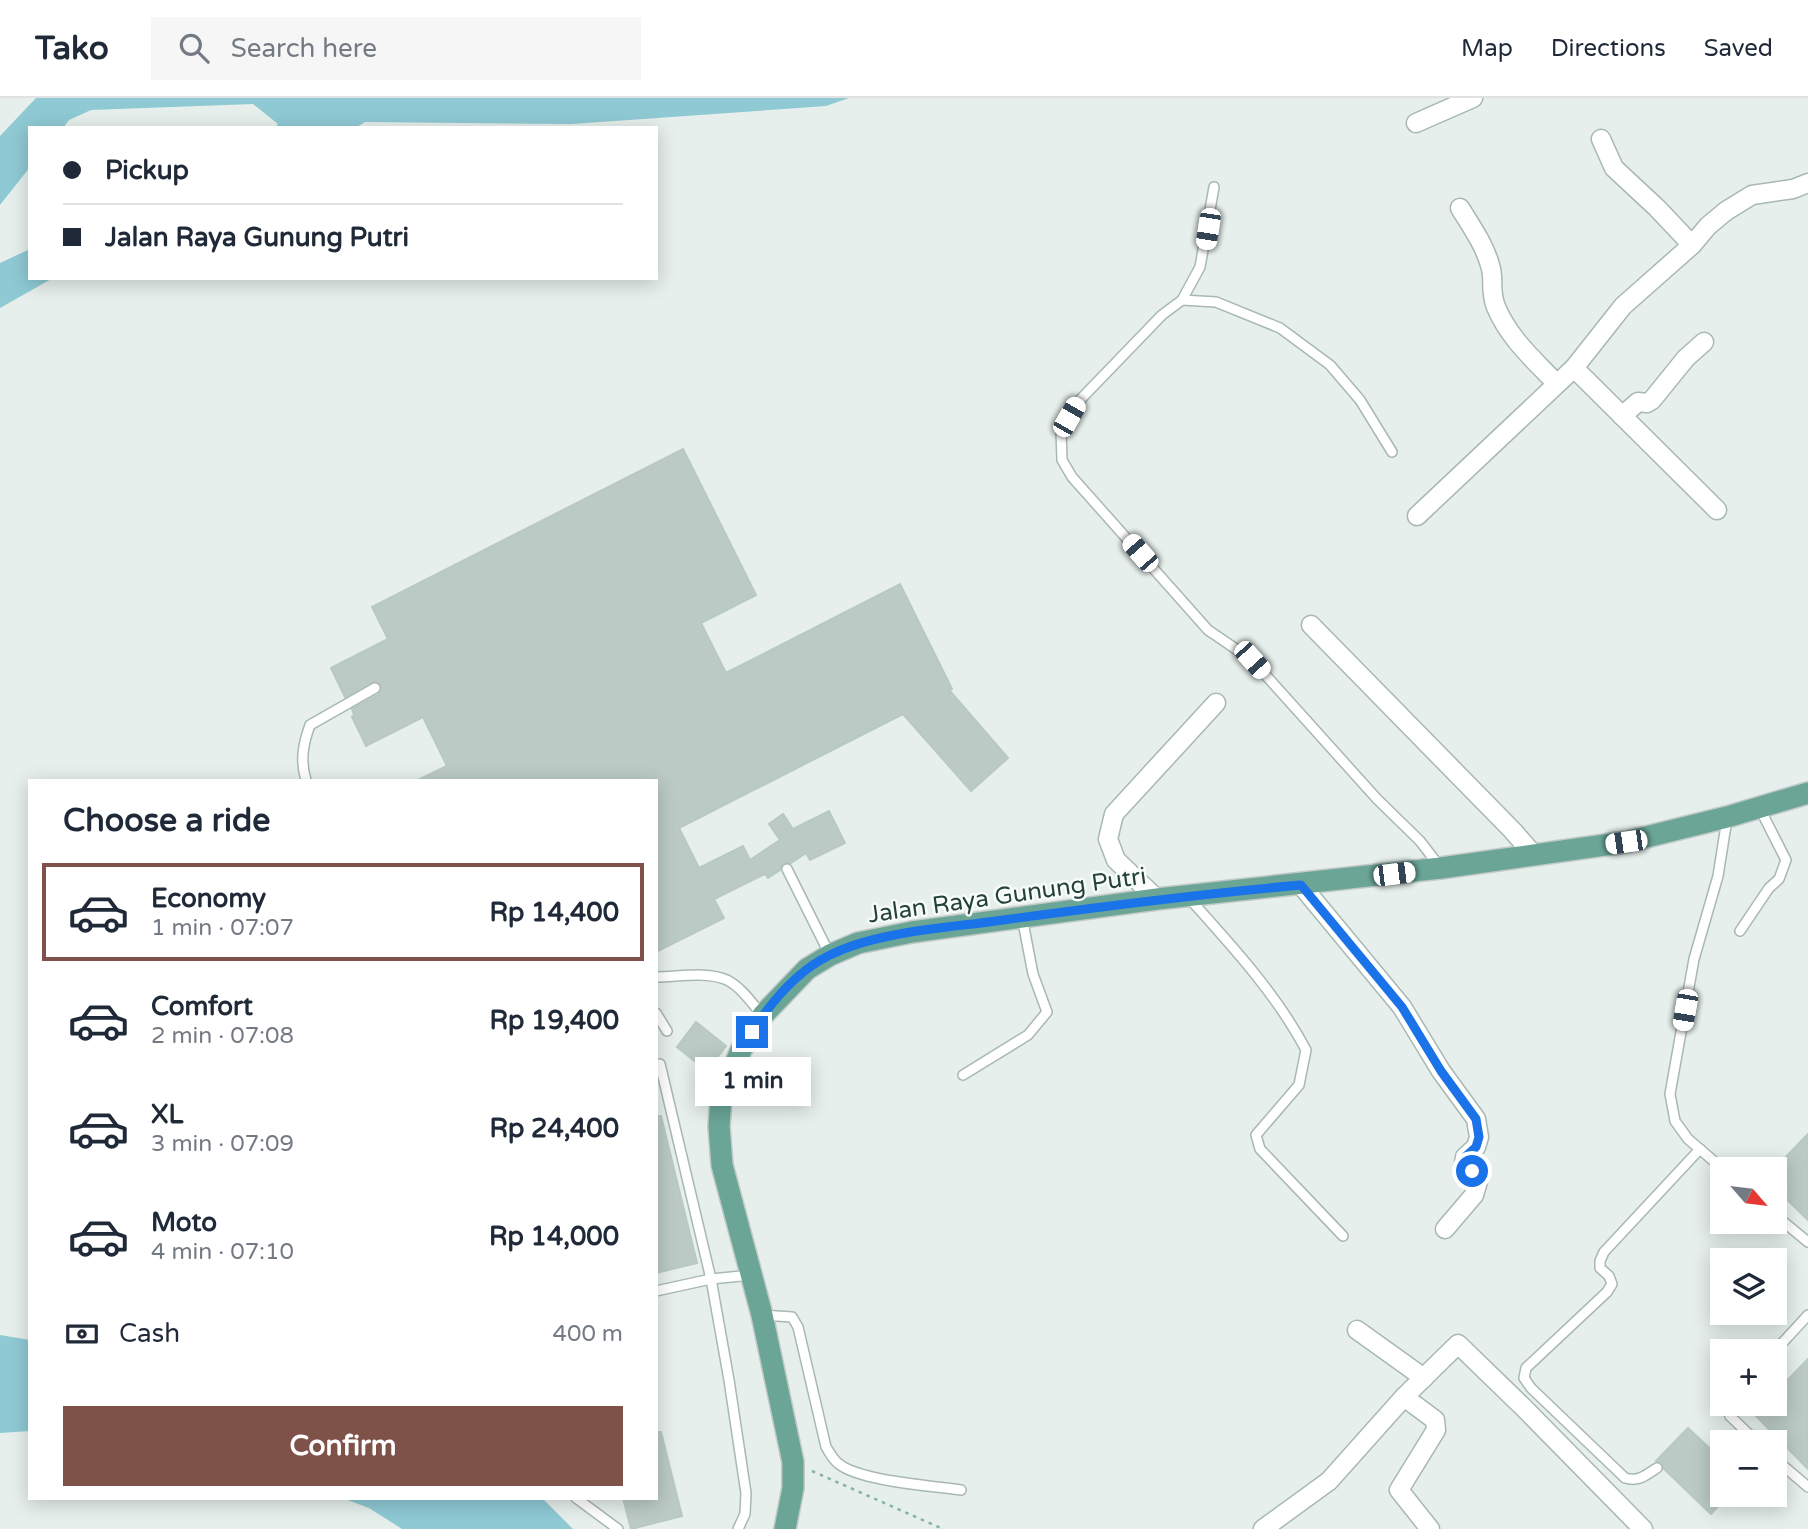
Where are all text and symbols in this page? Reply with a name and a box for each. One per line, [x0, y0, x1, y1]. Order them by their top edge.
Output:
search box [151, 17, 641, 80]
text: Tako [35, 29, 109, 68]
icon: search [175, 29, 213, 67]
text: Search here [231, 33, 377, 64]
text: Map [1461, 34, 1513, 63]
text: Directions [1551, 34, 1666, 63]
text: Saved [1704, 34, 1773, 63]
text: Pickup [105, 155, 189, 186]
car [1195, 207, 1222, 251]
text: Jalan Raya Gunung Putri [105, 222, 409, 253]
car [1050, 394, 1089, 440]
car [1119, 530, 1162, 576]
car [1231, 637, 1274, 683]
text: Choose a ride [63, 802, 270, 840]
car [1604, 829, 1649, 855]
car [1372, 861, 1417, 887]
street label: Jalan Raya Gunung Putri [866, 862, 1148, 929]
icon: car [67, 881, 130, 944]
text: Economy [151, 883, 266, 914]
text: Rp 14,400 [489, 897, 619, 928]
text: 1 min · 07:07 [151, 914, 294, 942]
car [1672, 987, 1699, 1033]
icon: car [67, 989, 130, 1052]
text: Comfort [151, 991, 253, 1022]
text: Rp 19,400 [489, 1005, 619, 1036]
route end [736, 1016, 768, 1048]
text: 2 min · 07:08 [151, 1022, 294, 1050]
callout: 1 min [694, 1056, 810, 1105]
text: 1 min [722, 1067, 784, 1095]
icon: car [67, 1097, 130, 1160]
text: XL [151, 1099, 183, 1130]
text: Rp 24,400 [489, 1113, 619, 1144]
text: 3 min · 07:09 [151, 1130, 294, 1158]
route start [1456, 1155, 1488, 1187]
north arrow [1710, 1157, 1787, 1234]
map controls [1710, 1157, 1787, 1507]
icon: car [67, 1205, 130, 1268]
text: Moto [151, 1207, 217, 1238]
text: Rp 14,000 [489, 1221, 619, 1252]
text: 4 min · 07:10 [151, 1238, 294, 1266]
button: layers [1710, 1248, 1787, 1325]
icon: cash [63, 1315, 101, 1353]
text: Cash [119, 1318, 180, 1349]
text: 400 m [553, 1320, 623, 1348]
button: + [1710, 1339, 1787, 1416]
button: Confirm [63, 1406, 623, 1486]
button: − [1710, 1430, 1787, 1507]

